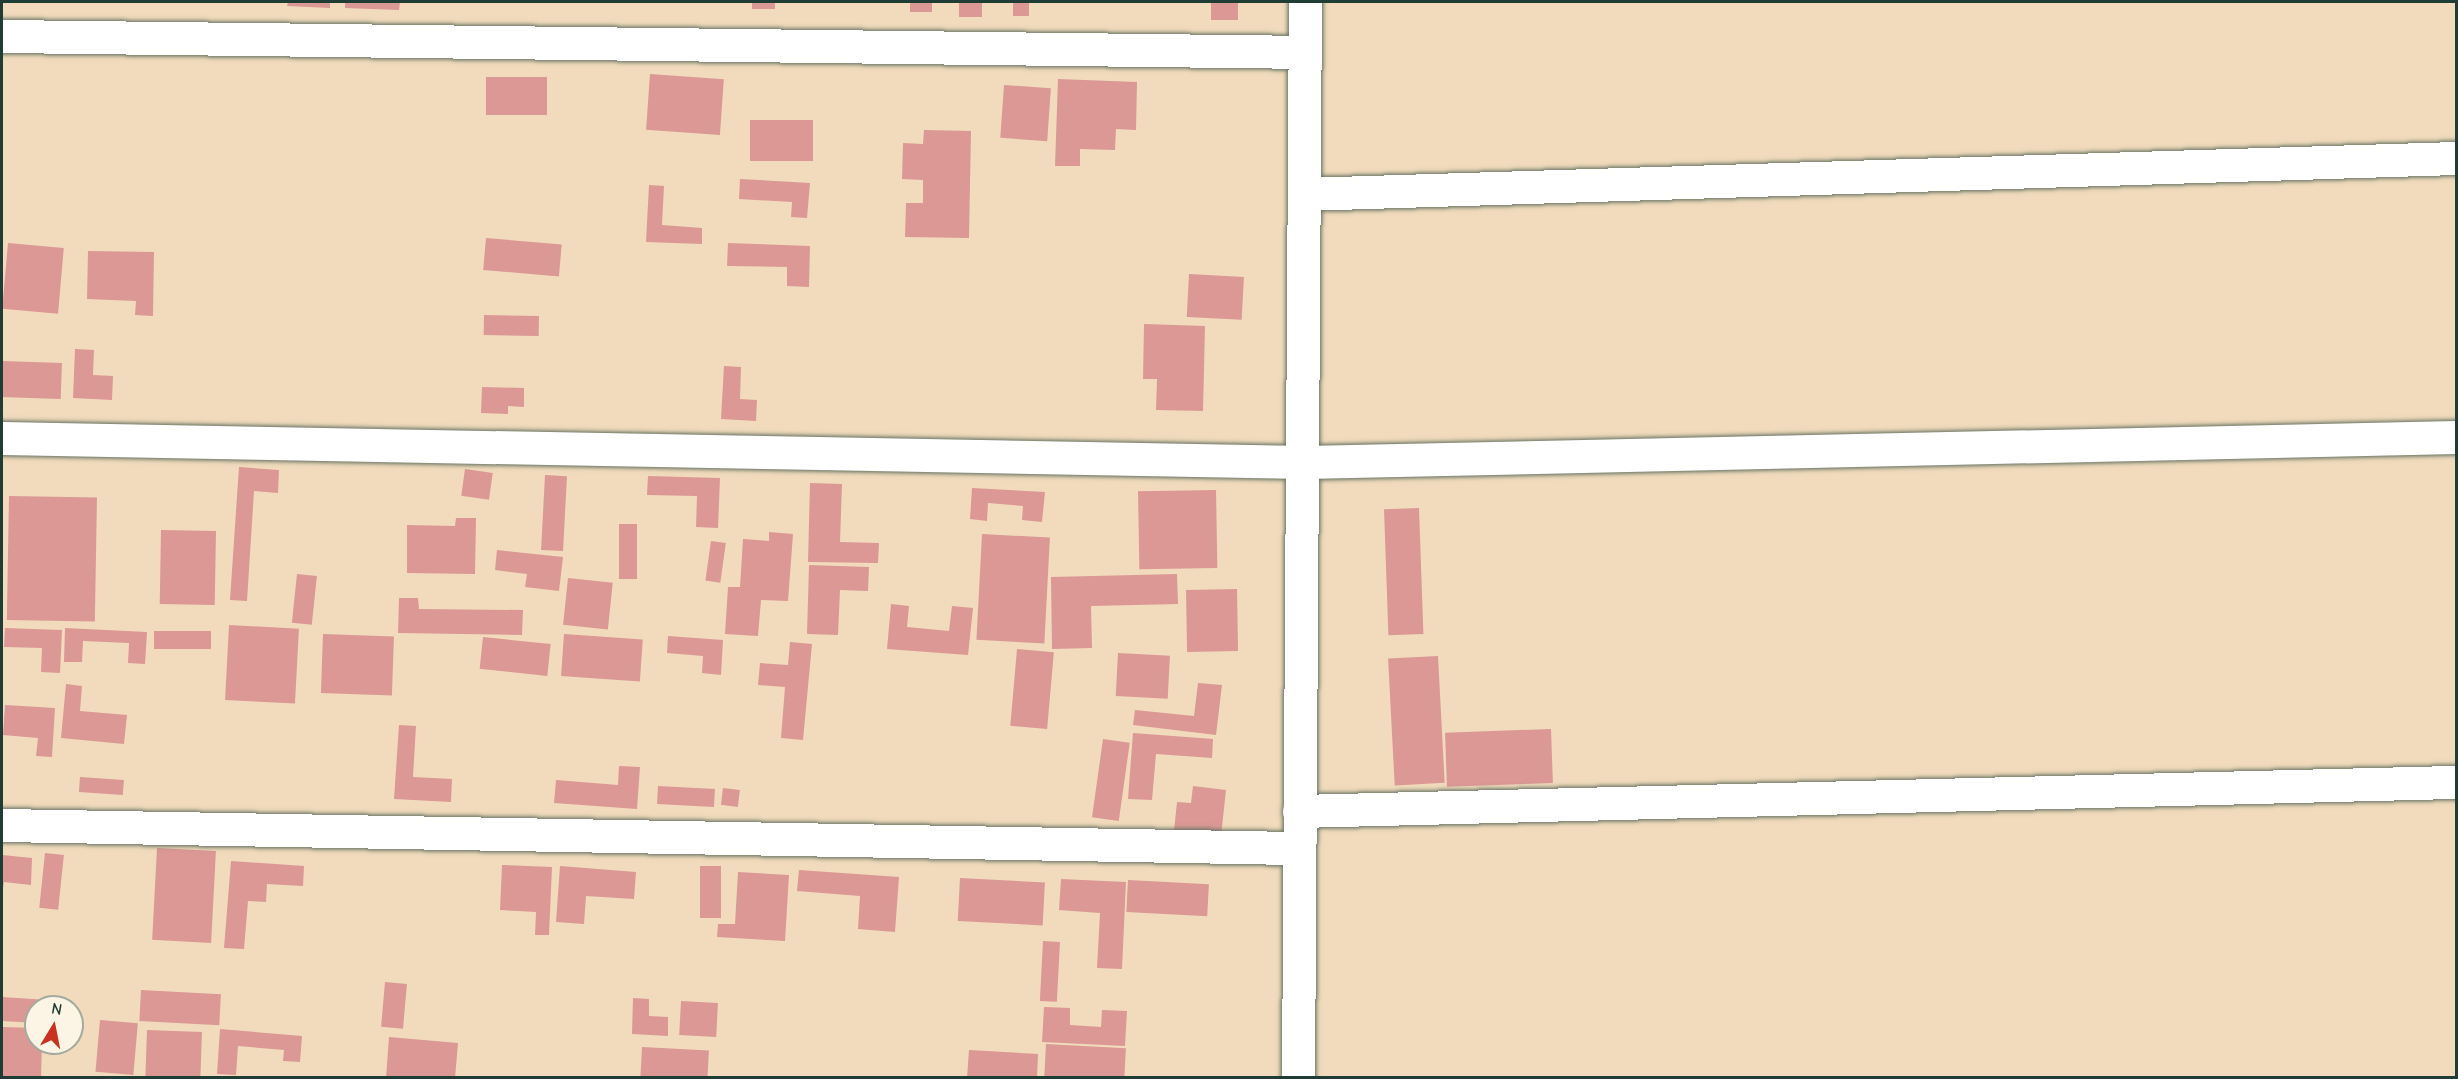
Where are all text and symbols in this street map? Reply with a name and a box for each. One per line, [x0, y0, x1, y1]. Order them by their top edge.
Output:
north arrow [24, 995, 84, 1055]
text: N [50, 999, 63, 1019]

